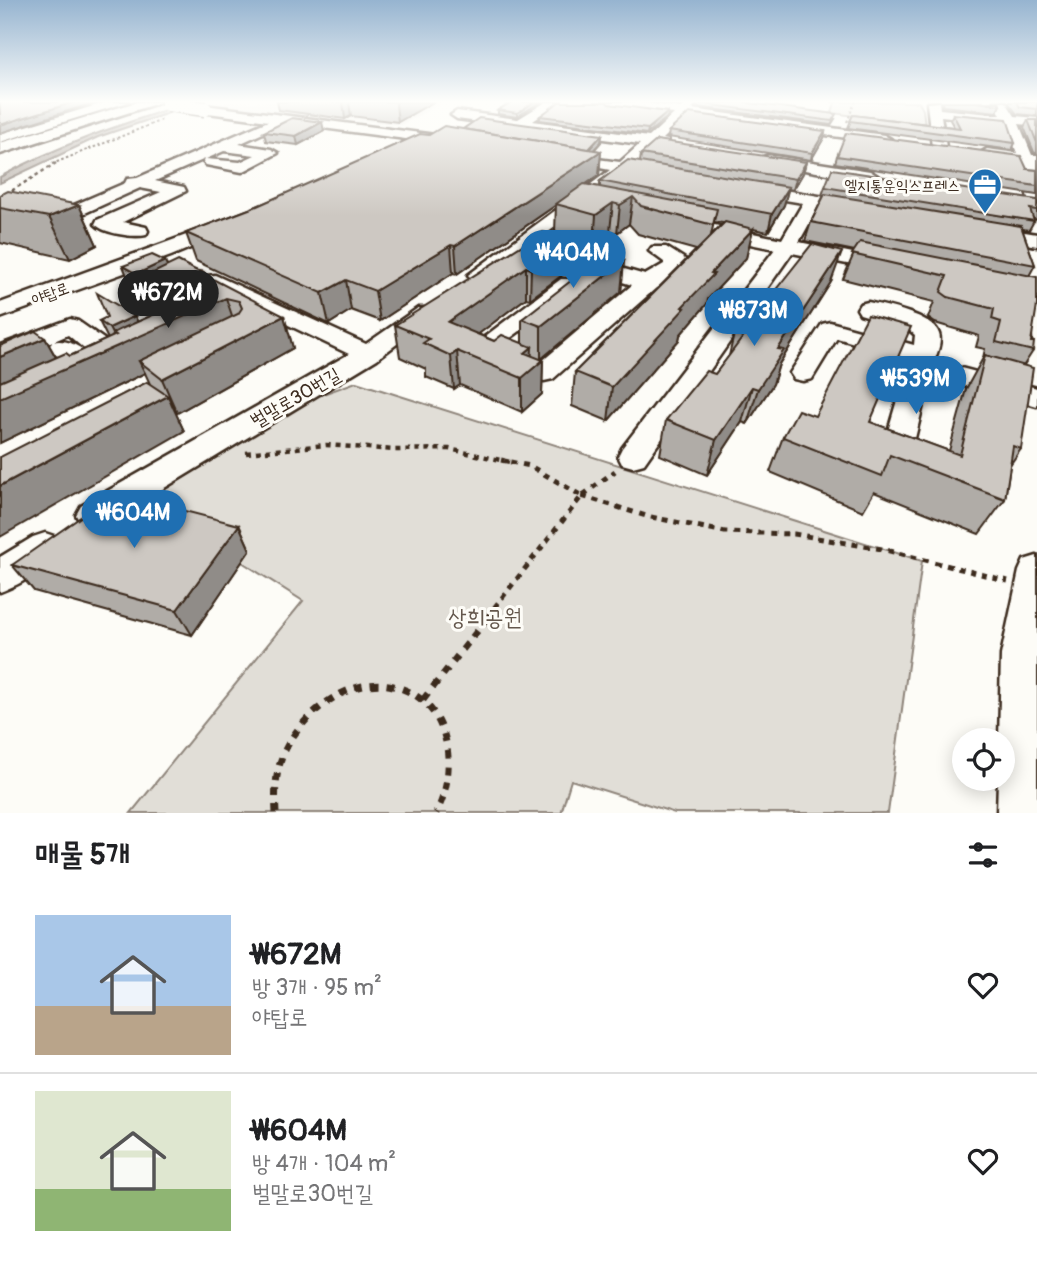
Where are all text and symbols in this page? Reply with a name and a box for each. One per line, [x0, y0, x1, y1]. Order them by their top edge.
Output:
office icon: 엘지통운익스프레스 [966, 166, 1004, 215]
place label: 엘지통운익스프레스 [844, 176, 960, 196]
pin: ₩404M [524, 230, 622, 290]
text: ₩404M [537, 238, 609, 267]
pin: ₩672M [119, 270, 217, 330]
street label: 야탑로 [29, 278, 72, 310]
text: ₩672M [134, 278, 202, 307]
pin: ₩873M [705, 288, 803, 348]
text: ₩873M [721, 296, 787, 325]
pin: ₩539M [867, 356, 965, 416]
street label: 벌말로30번길 [246, 362, 345, 433]
text: ₩539M [882, 364, 950, 393]
pin: ₩604M [85, 490, 183, 550]
text: ₩604M [98, 498, 170, 527]
park label: 상희공원 [448, 603, 522, 632]
map controls [952, 728, 1015, 791]
button: locate [952, 728, 1015, 791]
text: 매물 5개 [35, 836, 130, 873]
icon: filters [964, 836, 1002, 874]
text: ₩672M [252, 936, 341, 973]
icon: home [91, 943, 175, 1027]
icon: heart [964, 966, 1002, 1004]
text: 방 3개 · 95 m² [252, 973, 382, 1002]
text: 야탑로 [252, 1003, 308, 1032]
text: ₩604M [252, 1112, 347, 1149]
icon: home [91, 1119, 175, 1203]
icon: heart [964, 1142, 1002, 1180]
text: 방 4개 · 104 m² [252, 1149, 396, 1178]
text: 벌말로30번길 [252, 1179, 373, 1208]

